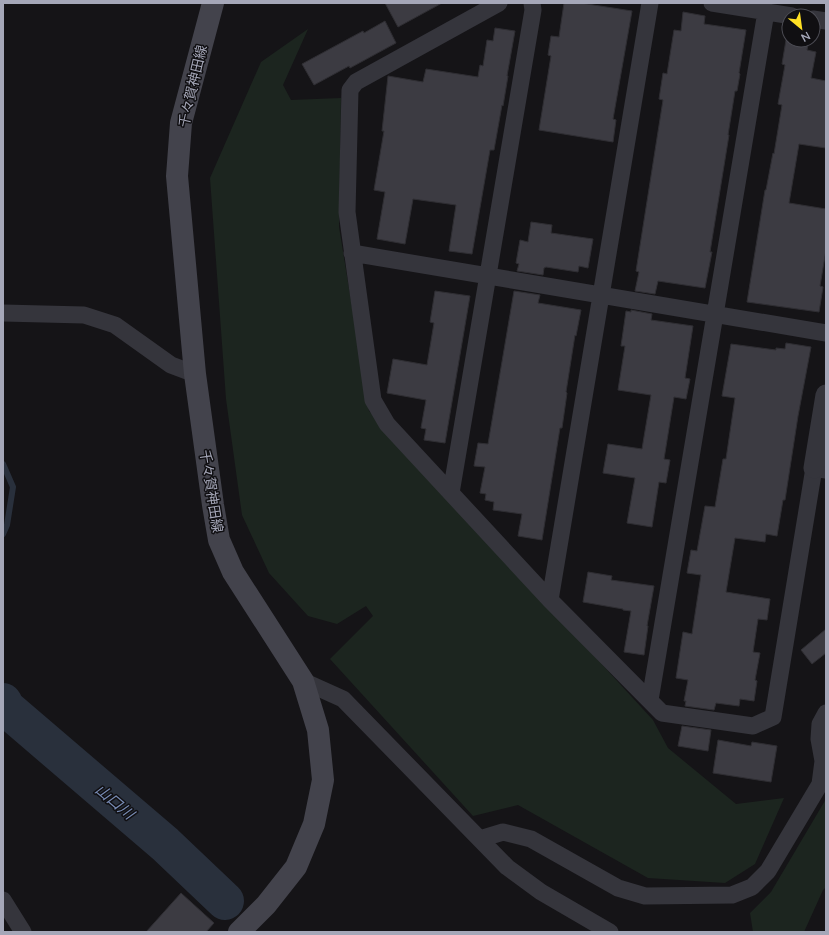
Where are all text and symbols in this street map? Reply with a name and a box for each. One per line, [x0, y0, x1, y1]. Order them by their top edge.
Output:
north arrow [781, 8, 821, 48]
text: N [799, 29, 813, 45]
street label: 千々賀神田線 [174, 43, 210, 129]
street label: 千々賀神田線 [197, 448, 227, 534]
water label: 山口川 [92, 780, 140, 824]

